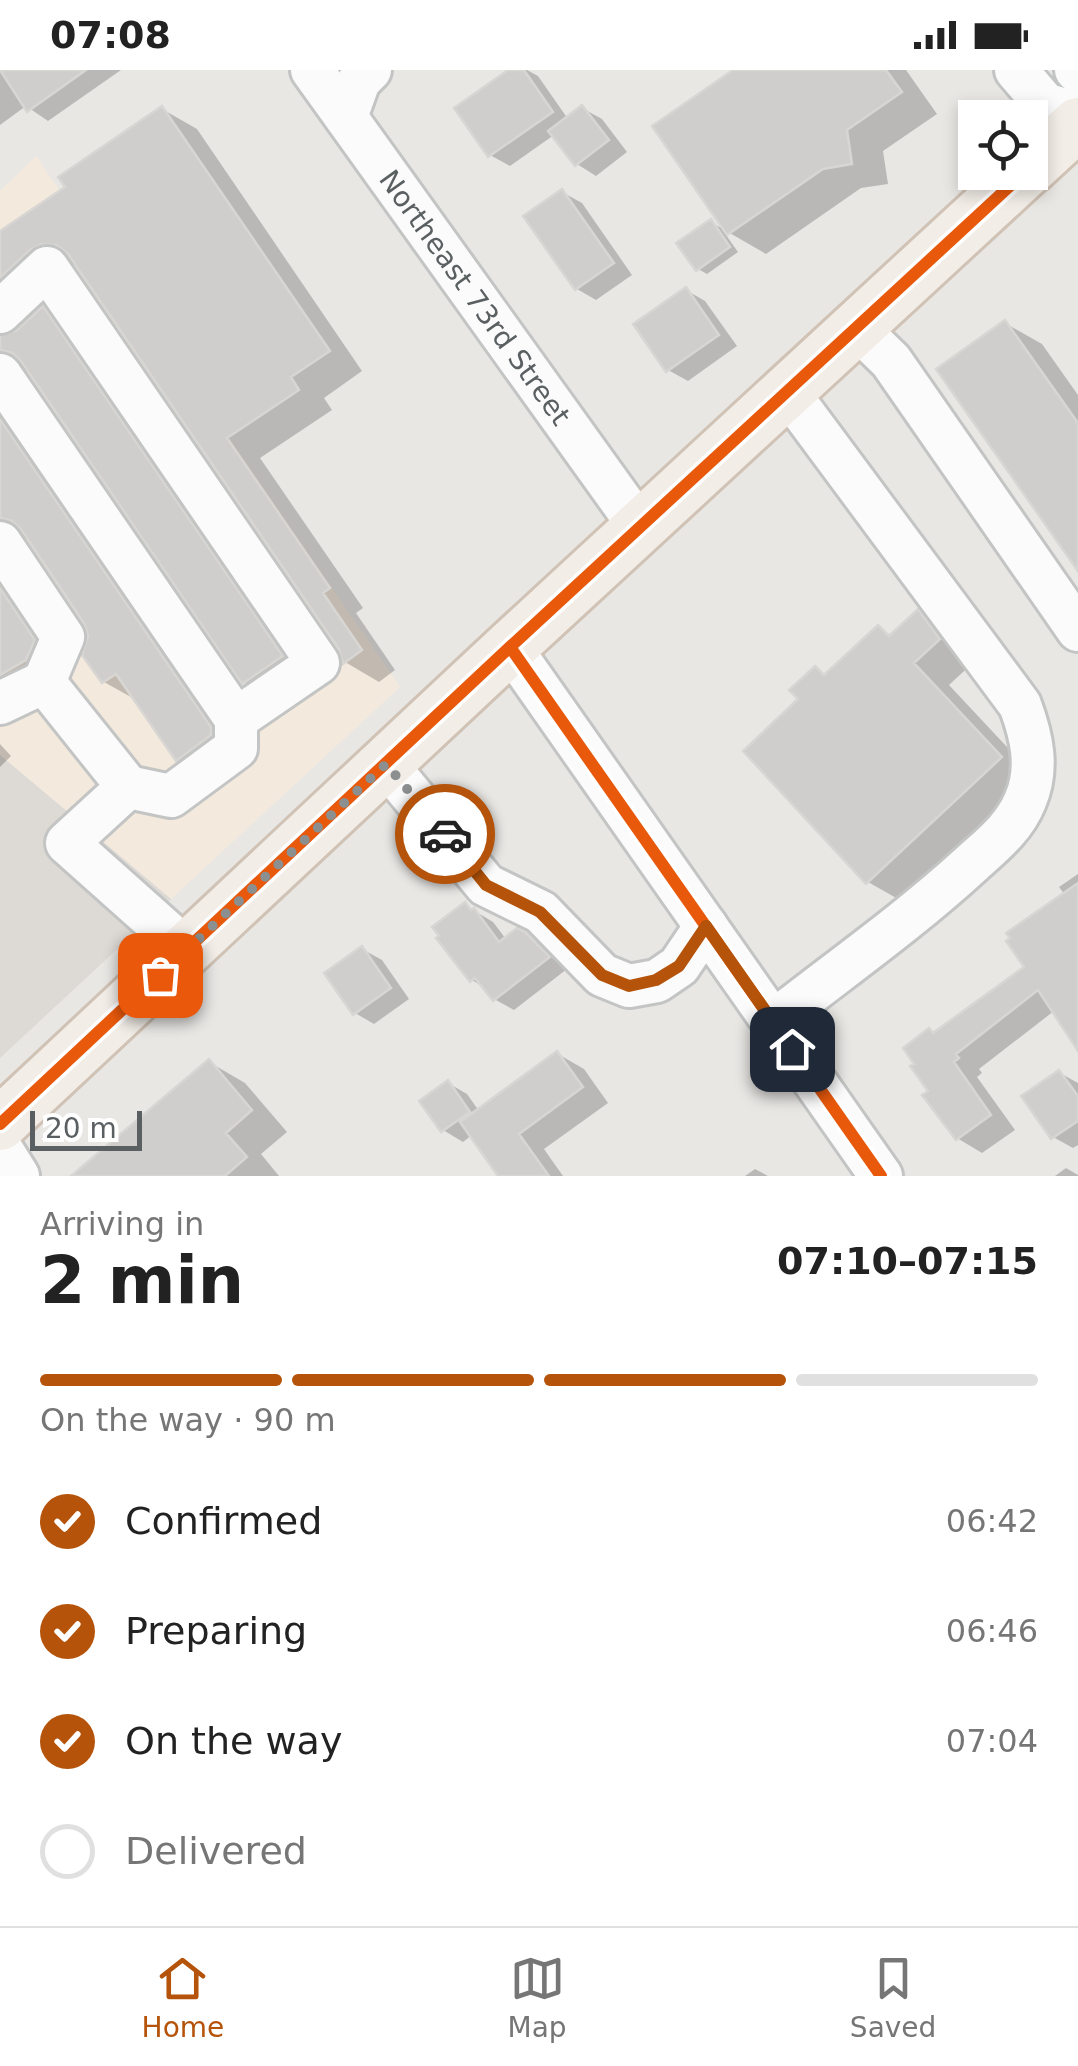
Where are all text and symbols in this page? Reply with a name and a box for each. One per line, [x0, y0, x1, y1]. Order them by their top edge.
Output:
text: 07:08 [50, 13, 171, 57]
map controls [958, 100, 1048, 190]
button: locate [958, 100, 1048, 190]
street label: Northeast 73rd Street [373, 164, 578, 431]
courier [395, 784, 495, 884]
icon: car [418, 807, 473, 862]
pin [118, 933, 203, 1018]
icon: bag [133, 948, 188, 1003]
pin [750, 1007, 835, 1092]
icon: home [765, 1022, 820, 1077]
scale bar [30, 1106, 142, 1150]
text: 20 m [45, 1112, 117, 1145]
text: Arriving in [40, 1205, 204, 1243]
text: 07:10–07:15 [777, 1239, 1038, 1283]
text: 2 min [40, 1243, 244, 1318]
text: On the way · 90 m [40, 1401, 336, 1439]
icon: check [40, 1494, 95, 1549]
text: Confirmed [125, 1499, 322, 1543]
text: 06:42 [946, 1502, 1038, 1540]
icon: check [40, 1604, 95, 1659]
text: Preparing [125, 1609, 307, 1653]
text: 06:46 [946, 1612, 1038, 1650]
icon: check [40, 1714, 95, 1769]
text: On the way [125, 1719, 342, 1763]
text: 07:04 [946, 1722, 1038, 1760]
text: Delivered [125, 1829, 307, 1873]
tab: Home [142, 1951, 224, 2044]
tab: Map [508, 1951, 567, 2044]
tab: Saved [850, 1951, 936, 2044]

